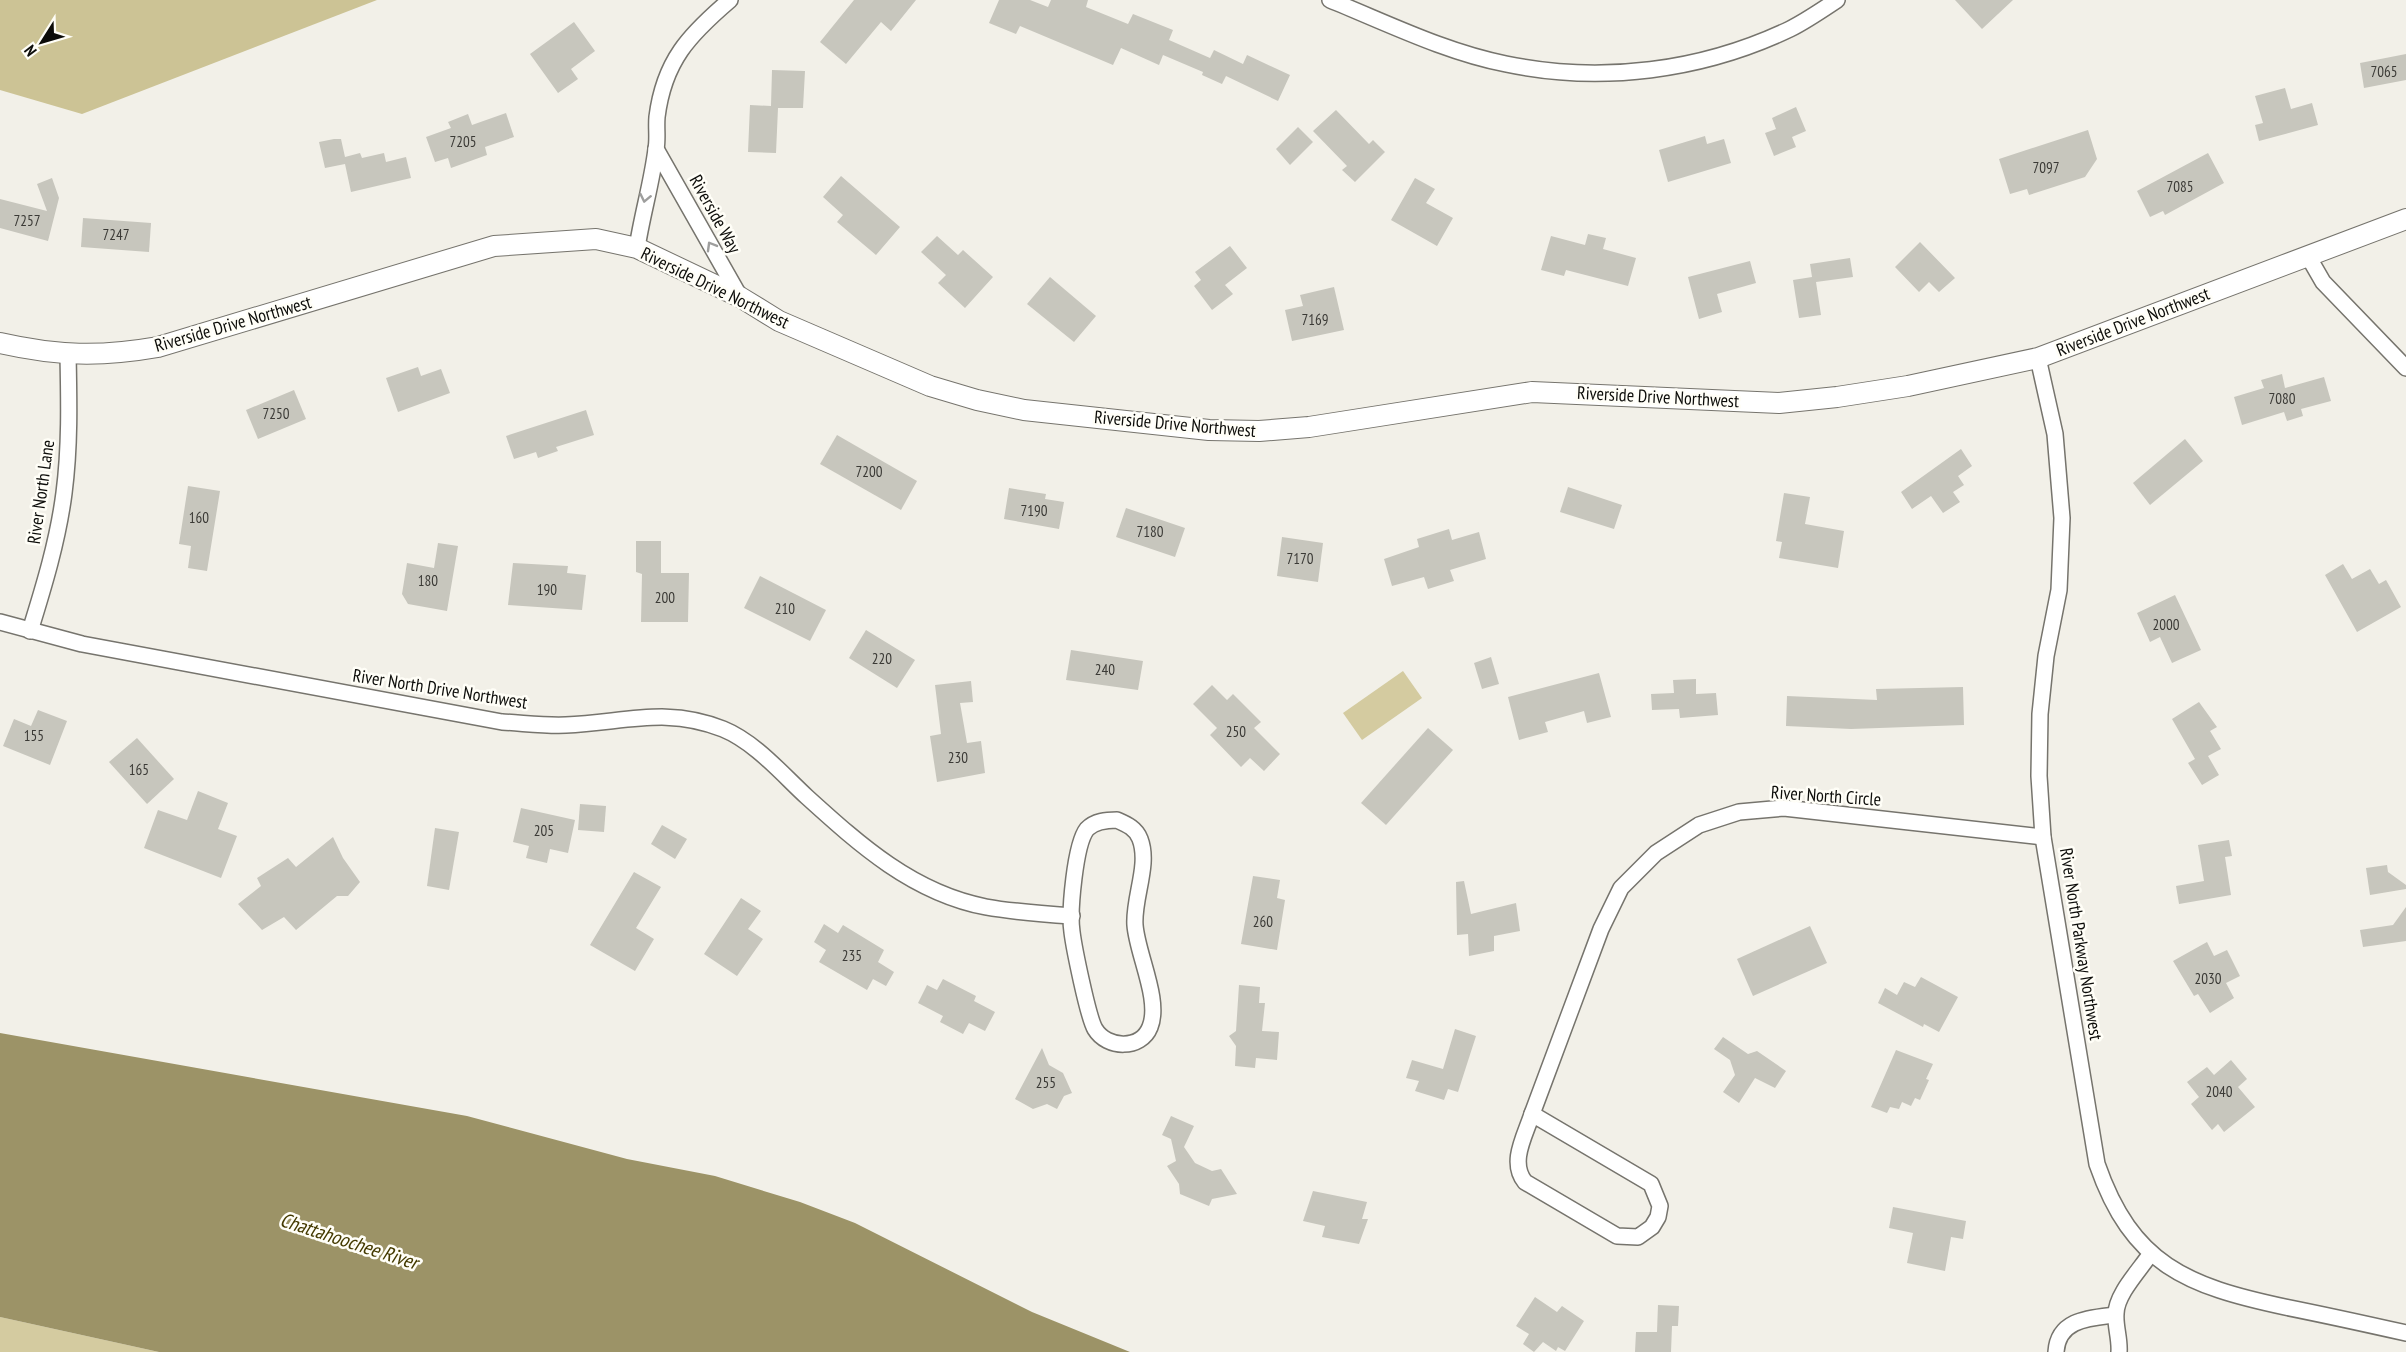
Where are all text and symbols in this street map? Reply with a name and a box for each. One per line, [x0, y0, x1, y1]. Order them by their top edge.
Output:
north arrow [12, 12, 72, 72]
text: N [19, 42, 41, 60]
house number: 7065 [2370, 62, 2398, 81]
house number: 7205 [449, 132, 477, 151]
house number: 7097 [2032, 158, 2060, 177]
street label: Riverside Way [685, 171, 746, 257]
house number: 7085 [2166, 177, 2194, 196]
one-way arrow [640, 193, 653, 203]
house number: 7257 [13, 211, 41, 230]
house number: 7247 [102, 225, 130, 244]
street label: Riverside Drive Northwest [637, 242, 793, 333]
one-way arrow [707, 242, 718, 253]
street label: Riverside Drive Northwest [2053, 282, 2213, 361]
street label: Riverside Drive Northwest [152, 290, 314, 357]
house number: 7169 [1301, 310, 1329, 329]
street label: Riverside Drive Northwest [1576, 381, 1740, 412]
house number: 7080 [2268, 389, 2296, 408]
house number: 7250 [262, 404, 290, 423]
street label: Riverside Drive Northwest [1093, 405, 1257, 442]
street label: River North Lane [22, 438, 59, 546]
house number: 7200 [855, 462, 883, 481]
house number: 7190 [1020, 501, 1048, 520]
house number: 160 [189, 508, 209, 527]
house number: 7180 [1136, 522, 1164, 541]
house number: 7170 [1286, 549, 1314, 568]
house number: 180 [418, 571, 438, 590]
house number: 190 [537, 580, 557, 599]
house number: 200 [655, 588, 675, 607]
house number: 210 [775, 599, 795, 618]
house number: 2000 [2152, 615, 2180, 634]
house number: 220 [872, 649, 892, 668]
house number: 240 [1095, 660, 1115, 679]
street label: River North Drive Northwest [351, 663, 529, 714]
house number: 250 [1226, 722, 1246, 741]
house number: 155 [24, 726, 44, 745]
house number: 230 [948, 748, 968, 767]
house number: 165 [129, 760, 149, 779]
street label: River North Circle [1770, 780, 1882, 811]
house number: 205 [534, 821, 554, 840]
street label: River North Parkway Northwest [2055, 846, 2108, 1042]
house number: 260 [1253, 912, 1273, 931]
house number: 235 [842, 946, 862, 965]
house number: 2030 [2194, 969, 2222, 988]
house number: 255 [1036, 1073, 1056, 1092]
house number: 2040 [2205, 1082, 2233, 1101]
water label: Chattahoochee River [277, 1207, 423, 1276]

